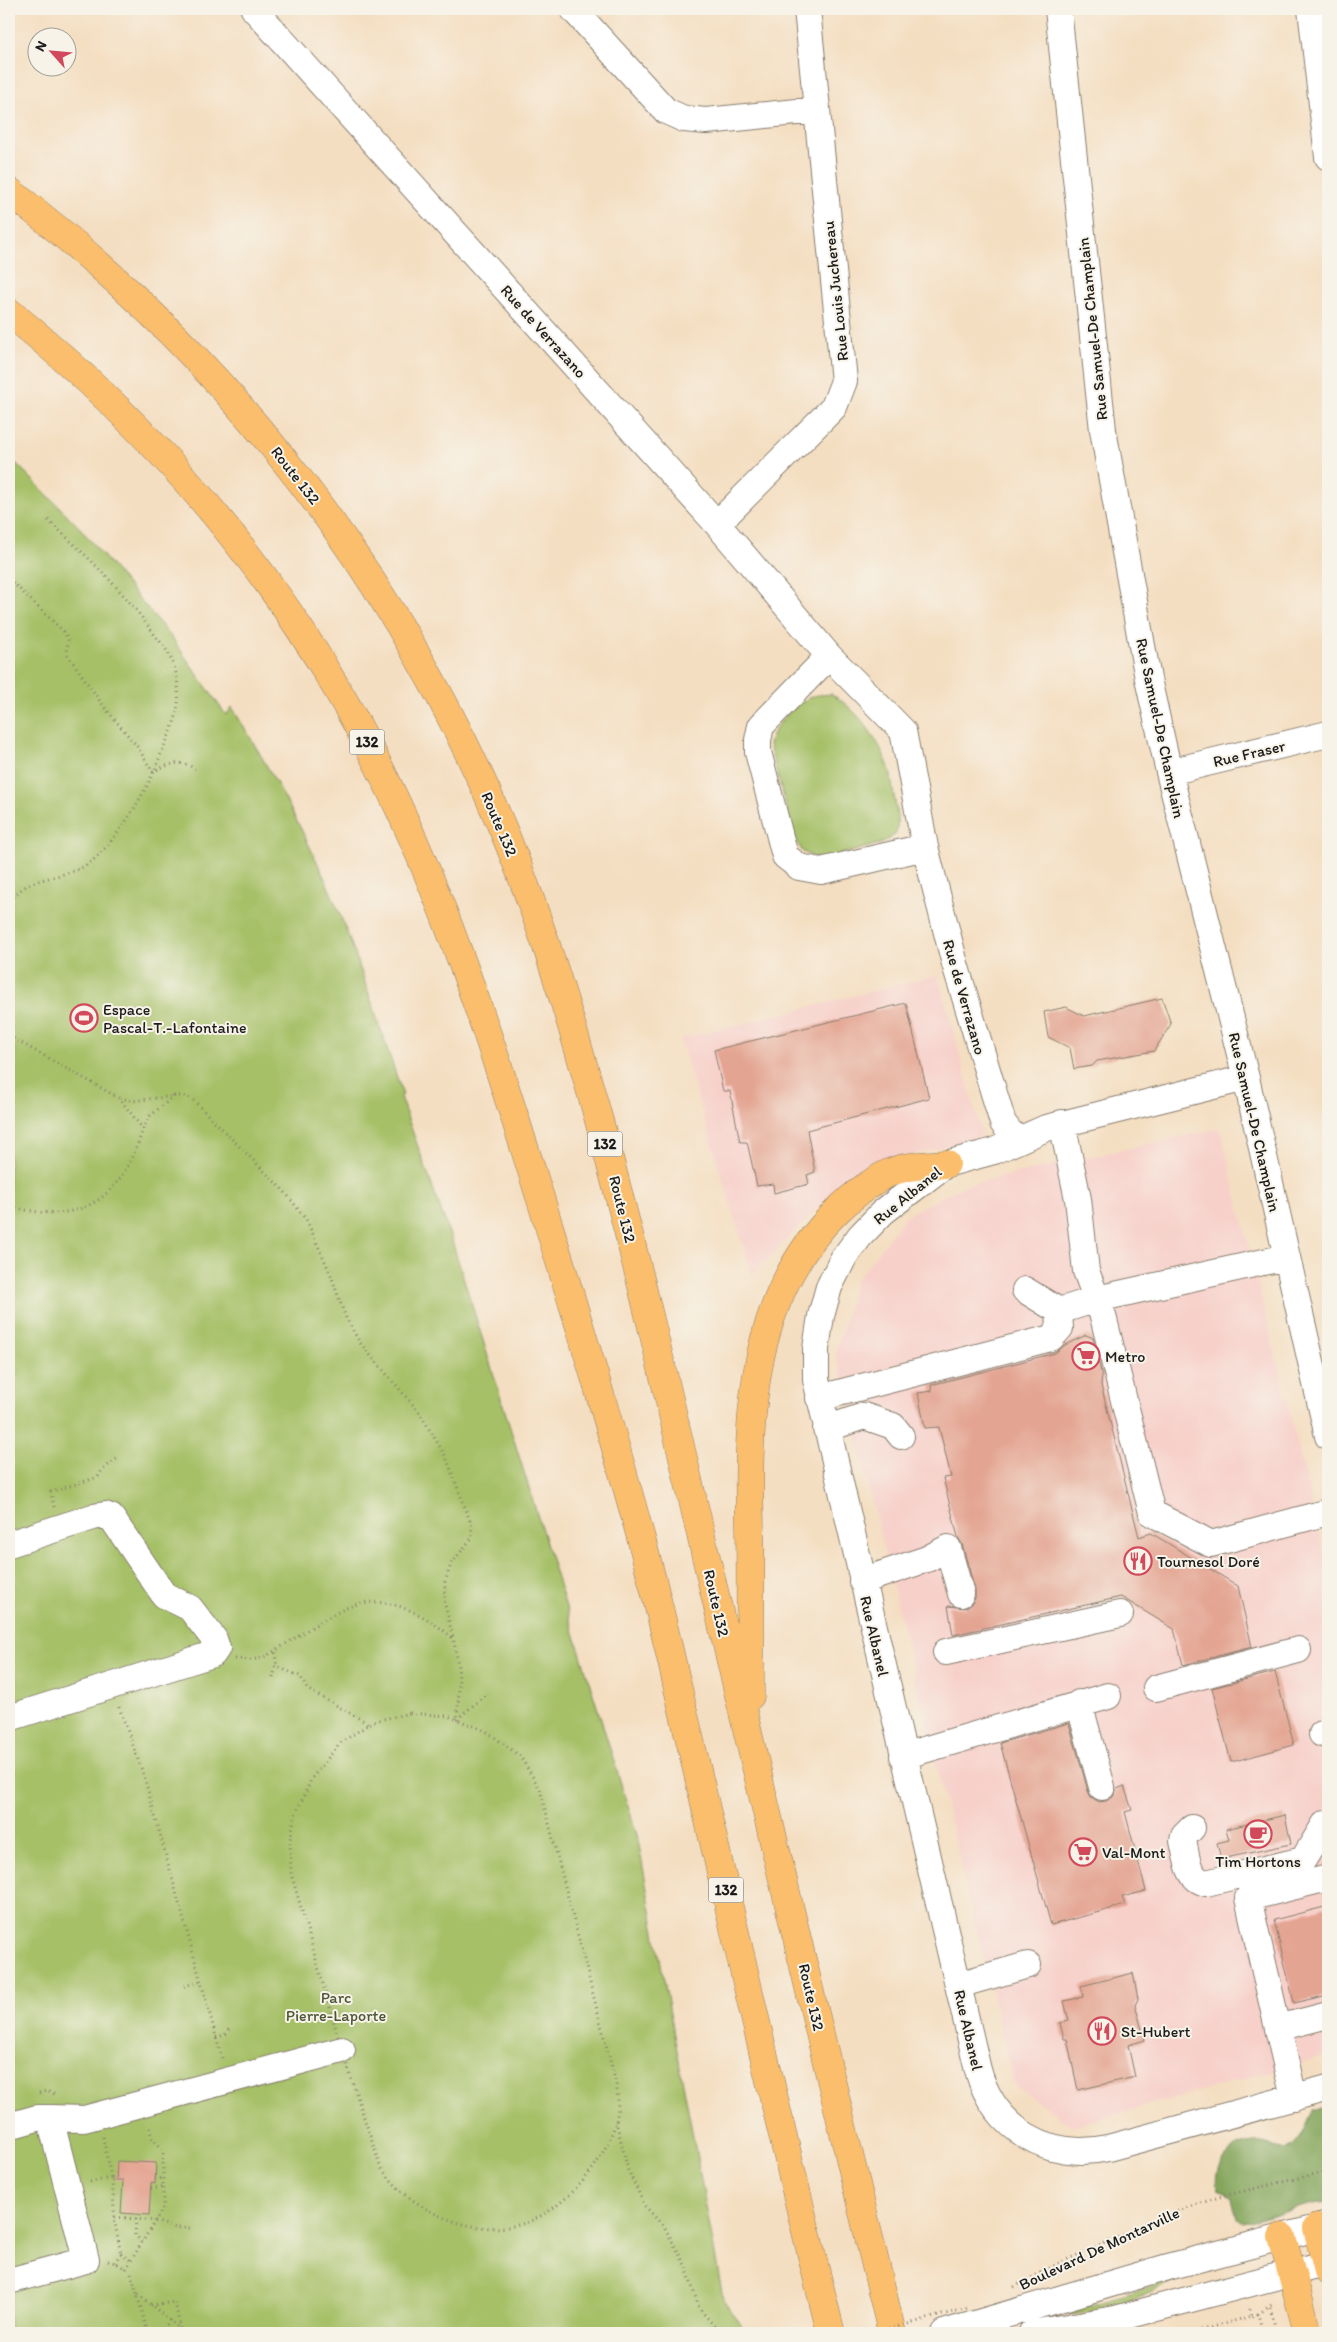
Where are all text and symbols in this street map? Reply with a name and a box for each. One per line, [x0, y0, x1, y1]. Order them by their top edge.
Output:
north arrow [28, 28, 78, 78]
text: N [31, 38, 51, 54]
street label: Rue Louis Juchereau [819, 220, 852, 362]
street label: Rue Samuel-De Champlain [1073, 237, 1112, 421]
street label: Rue de Verrazano [497, 281, 590, 382]
street label: Route 132 [267, 443, 325, 509]
street label: Rue Samuel-De Champlain [1132, 636, 1189, 820]
road number: 132 [350, 730, 384, 754]
street label: Rue Fraser [1211, 736, 1288, 771]
street label: Route 132 [477, 789, 522, 860]
street label: Rue de Verrazano [939, 937, 990, 1057]
place label: Espace Pascal-T.-Lafontaine [103, 1000, 247, 1037]
sports icon: Espace Pascal-T.-Lafontaine [69, 1003, 99, 1033]
street label: Rue Samuel-De Champlain [1225, 1030, 1284, 1214]
road number: 132 [588, 1132, 622, 1156]
street label: Rue Albanel [869, 1162, 946, 1229]
street label: Route 132 [605, 1174, 640, 1245]
supermarket icon: Metro [1071, 1341, 1101, 1371]
place label: Metro [1105, 1347, 1145, 1366]
restaurant icon: Tournesol Doré [1123, 1546, 1153, 1576]
place label: Tournesol Doré [1157, 1552, 1260, 1571]
street label: Route 132 [700, 1568, 734, 1639]
street label: Rue Albanel [856, 1594, 893, 1679]
cafe icon: Tim Hortons [1243, 1819, 1273, 1849]
supermarket icon: Val-Mont [1068, 1837, 1098, 1867]
place label: Val-Mont [1102, 1843, 1166, 1862]
place label: Tim Hortons [1215, 1852, 1301, 1871]
road number: 132 [708, 1878, 744, 1902]
street label: Route 132 [795, 1962, 829, 2033]
park label: Parc Pierre-Laporte [286, 1988, 386, 2025]
street label: Rue Albanel [950, 1988, 987, 2073]
restaurant icon: St-Hubert [1087, 2016, 1117, 2046]
place label: St-Hubert [1121, 2022, 1191, 2041]
street label: Boulevard De Montarville [1016, 2203, 1183, 2294]

